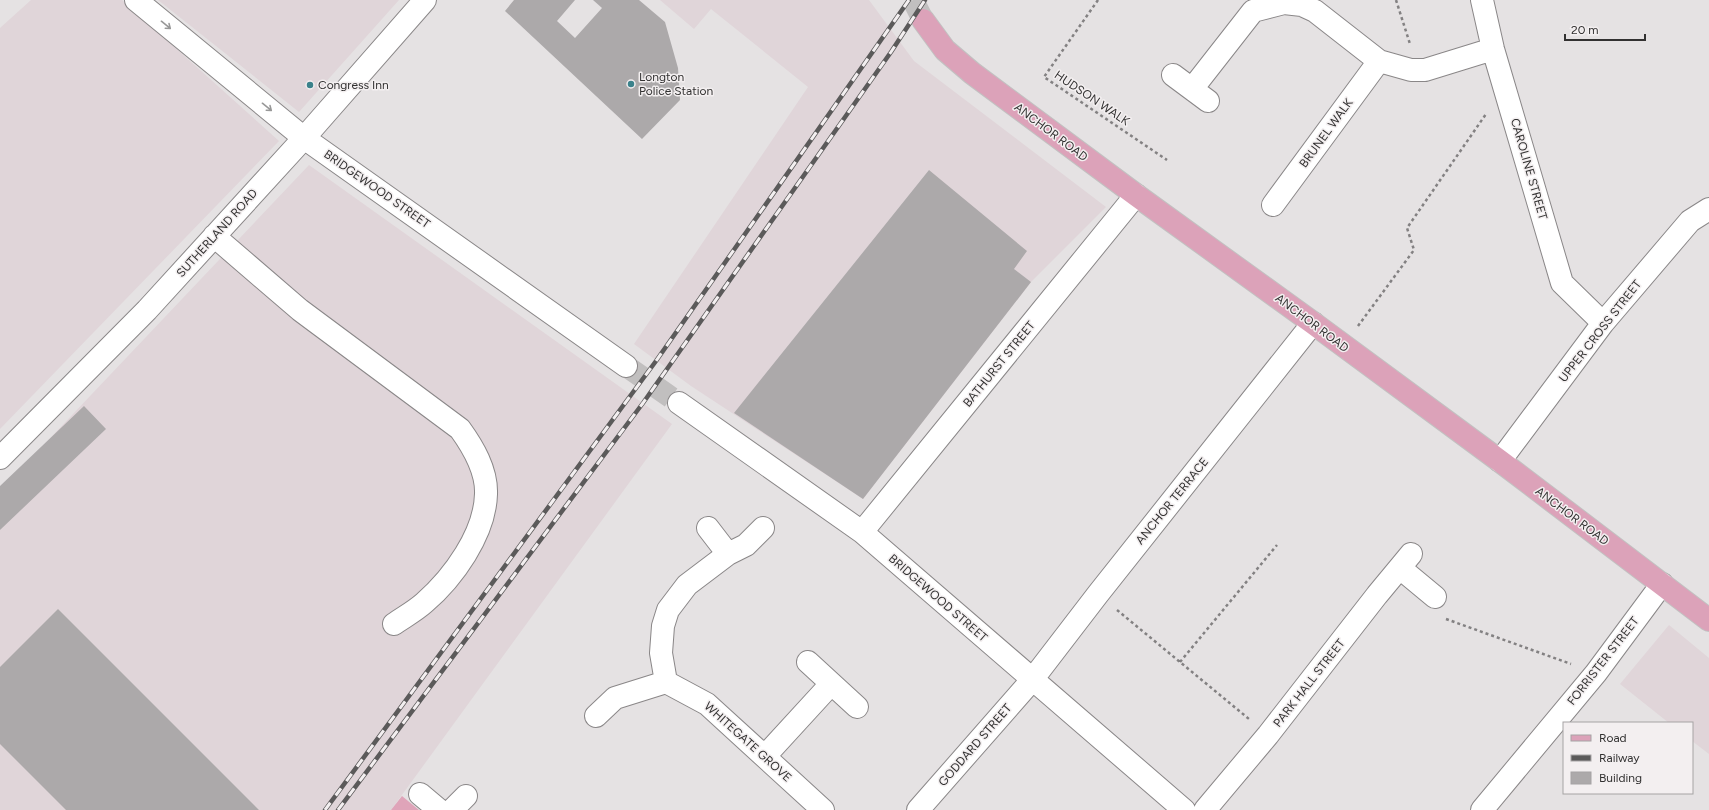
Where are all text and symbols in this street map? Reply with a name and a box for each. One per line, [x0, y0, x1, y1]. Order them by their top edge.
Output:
scale bar [1565, 16, 1645, 42]
one-way arrow [161, 20, 172, 29]
text: 20 m [1571, 23, 1599, 37]
street label: HUDSON WALK [1052, 68, 1133, 129]
place label: Longton Police Station [639, 70, 713, 98]
place label: Congress Inn [318, 78, 389, 92]
marker: Longton Police Station [626, 79, 636, 89]
marker: Congress Inn [305, 80, 315, 90]
street label: BRUNEL WALK [1296, 95, 1356, 170]
street label: ANCHOR ROAD [1012, 100, 1090, 164]
one-way arrow [261, 103, 272, 112]
street label: CAROLINE STREET [1508, 117, 1550, 222]
street label: BRIDGEWOOD STREET [321, 147, 433, 231]
street label: SUTHERLAND ROAD [174, 186, 260, 280]
street label: UPPER CROSS STREET [1556, 277, 1644, 385]
street label: ANCHOR ROAD [1273, 291, 1351, 355]
street label: BATHURST STREET [960, 318, 1038, 410]
street label: ANCHOR TERRACE [1133, 455, 1211, 547]
street label: ANCHOR ROAD [1533, 484, 1611, 548]
street label: BRIDGEWOOD STREET [886, 551, 991, 645]
street label: FORRISTER STREET [1564, 614, 1642, 708]
street label: PARK HALL STREET [1270, 636, 1348, 730]
street label: WHITEGATE GROVE [702, 699, 794, 785]
street label: GODDARD STREET [936, 701, 1015, 789]
legend [1563, 722, 1693, 794]
text: Road [1599, 731, 1627, 745]
text: Railway [1599, 751, 1640, 765]
text: Building [1599, 771, 1642, 785]

